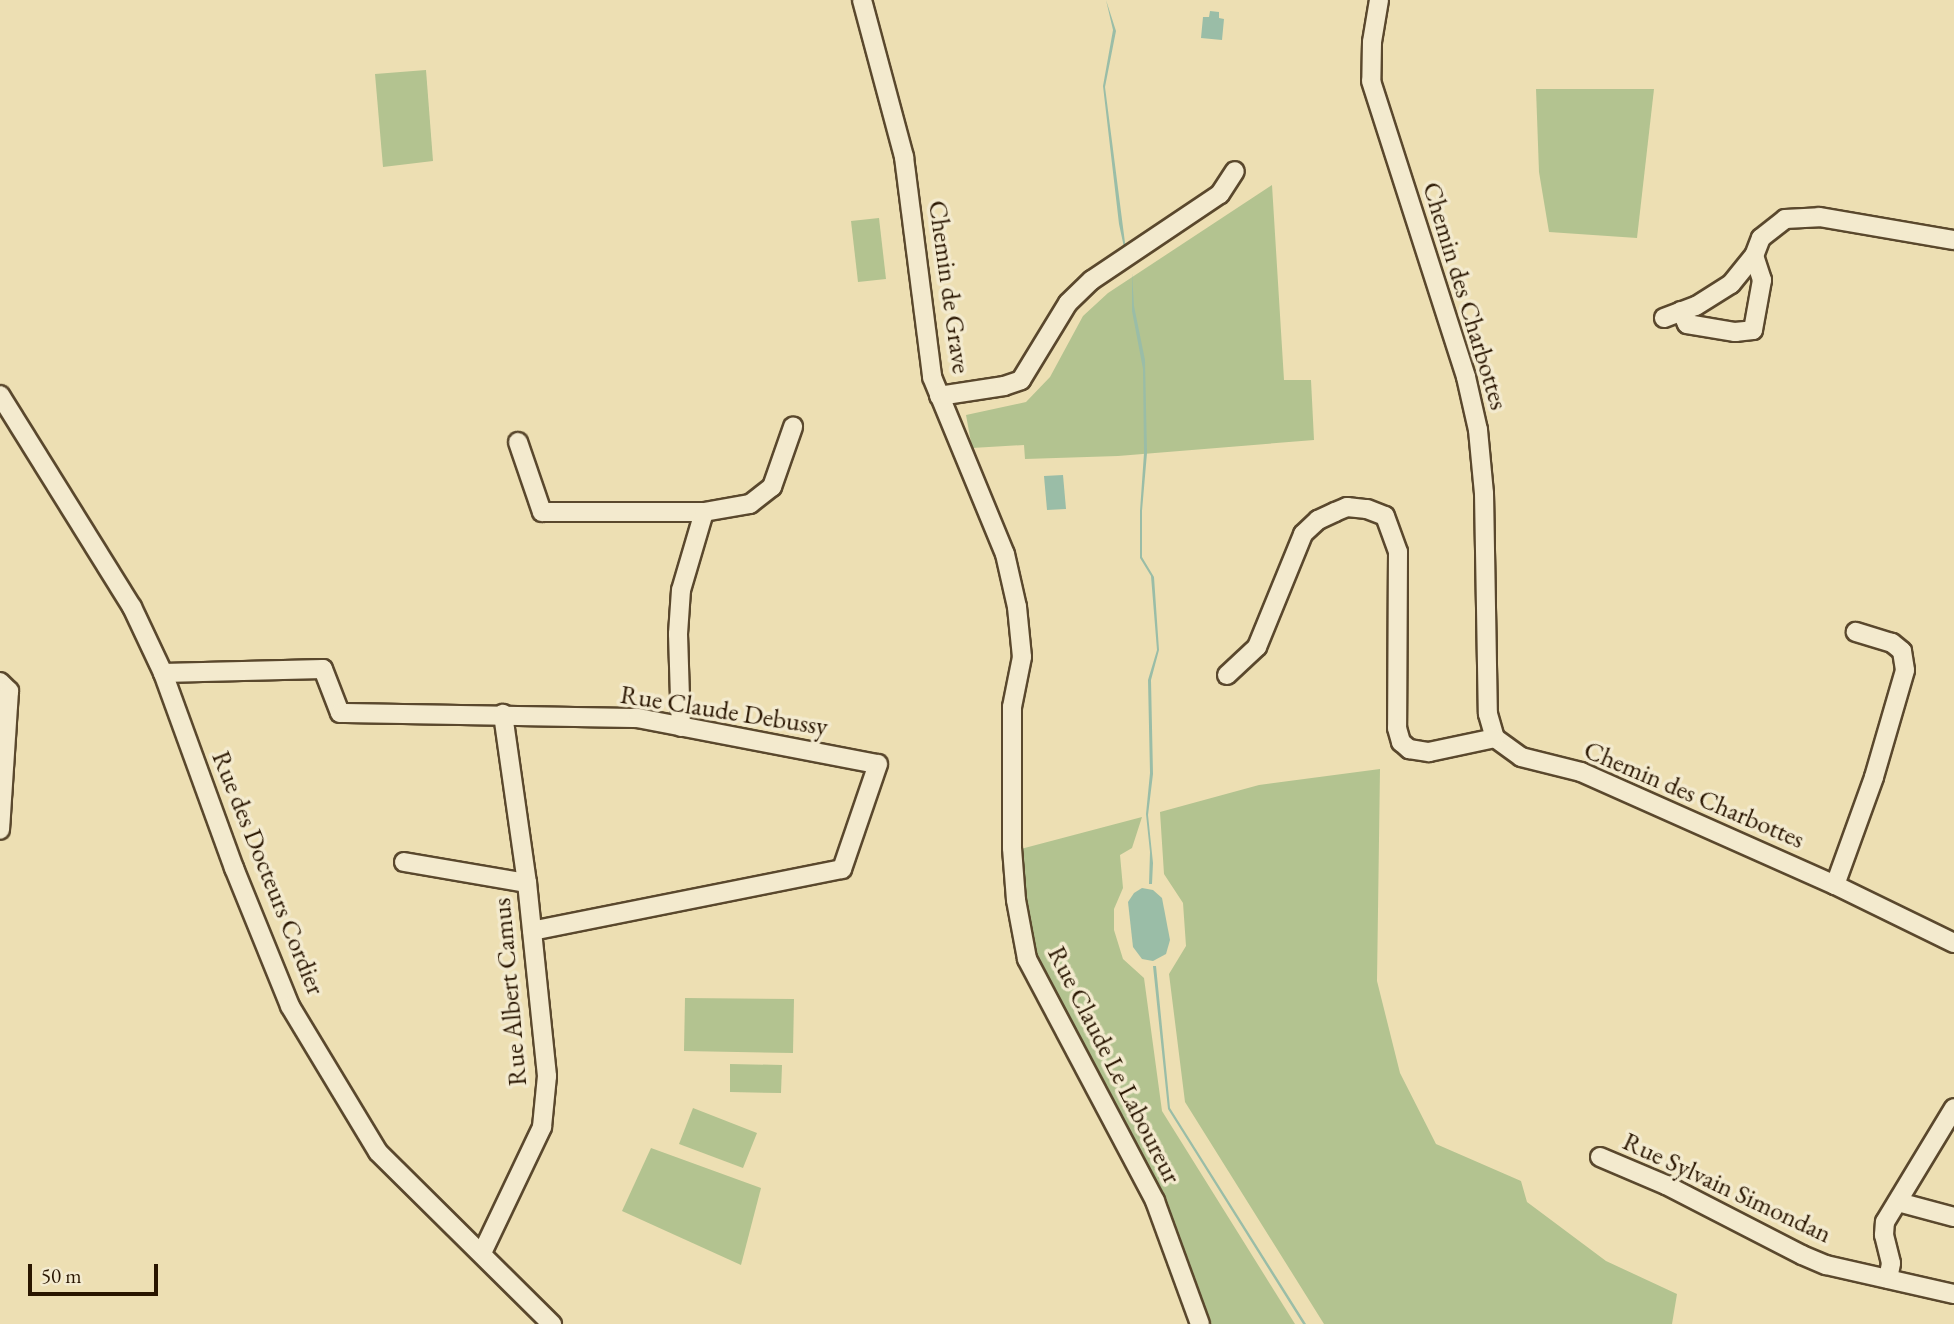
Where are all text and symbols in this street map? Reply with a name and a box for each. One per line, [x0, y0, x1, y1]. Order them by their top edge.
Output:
street label: Chemin des Charbottes [1416, 178, 1514, 414]
street label: Chemin de Grave [921, 198, 977, 376]
street label: Rue Claude Debussy [618, 679, 830, 743]
street label: Chemin des Charbottes [1579, 734, 1809, 856]
street label: Rue des Docteurs Cordier [205, 747, 331, 999]
street label: Rue Albert Camus [486, 897, 534, 1087]
street label: Rue Claude Le Laboureur [1041, 941, 1187, 1189]
street label: Rue Sylvain Simondan [1618, 1126, 1836, 1250]
scale bar [32, 1250, 161, 1294]
text: 50 m [41, 1262, 82, 1289]

